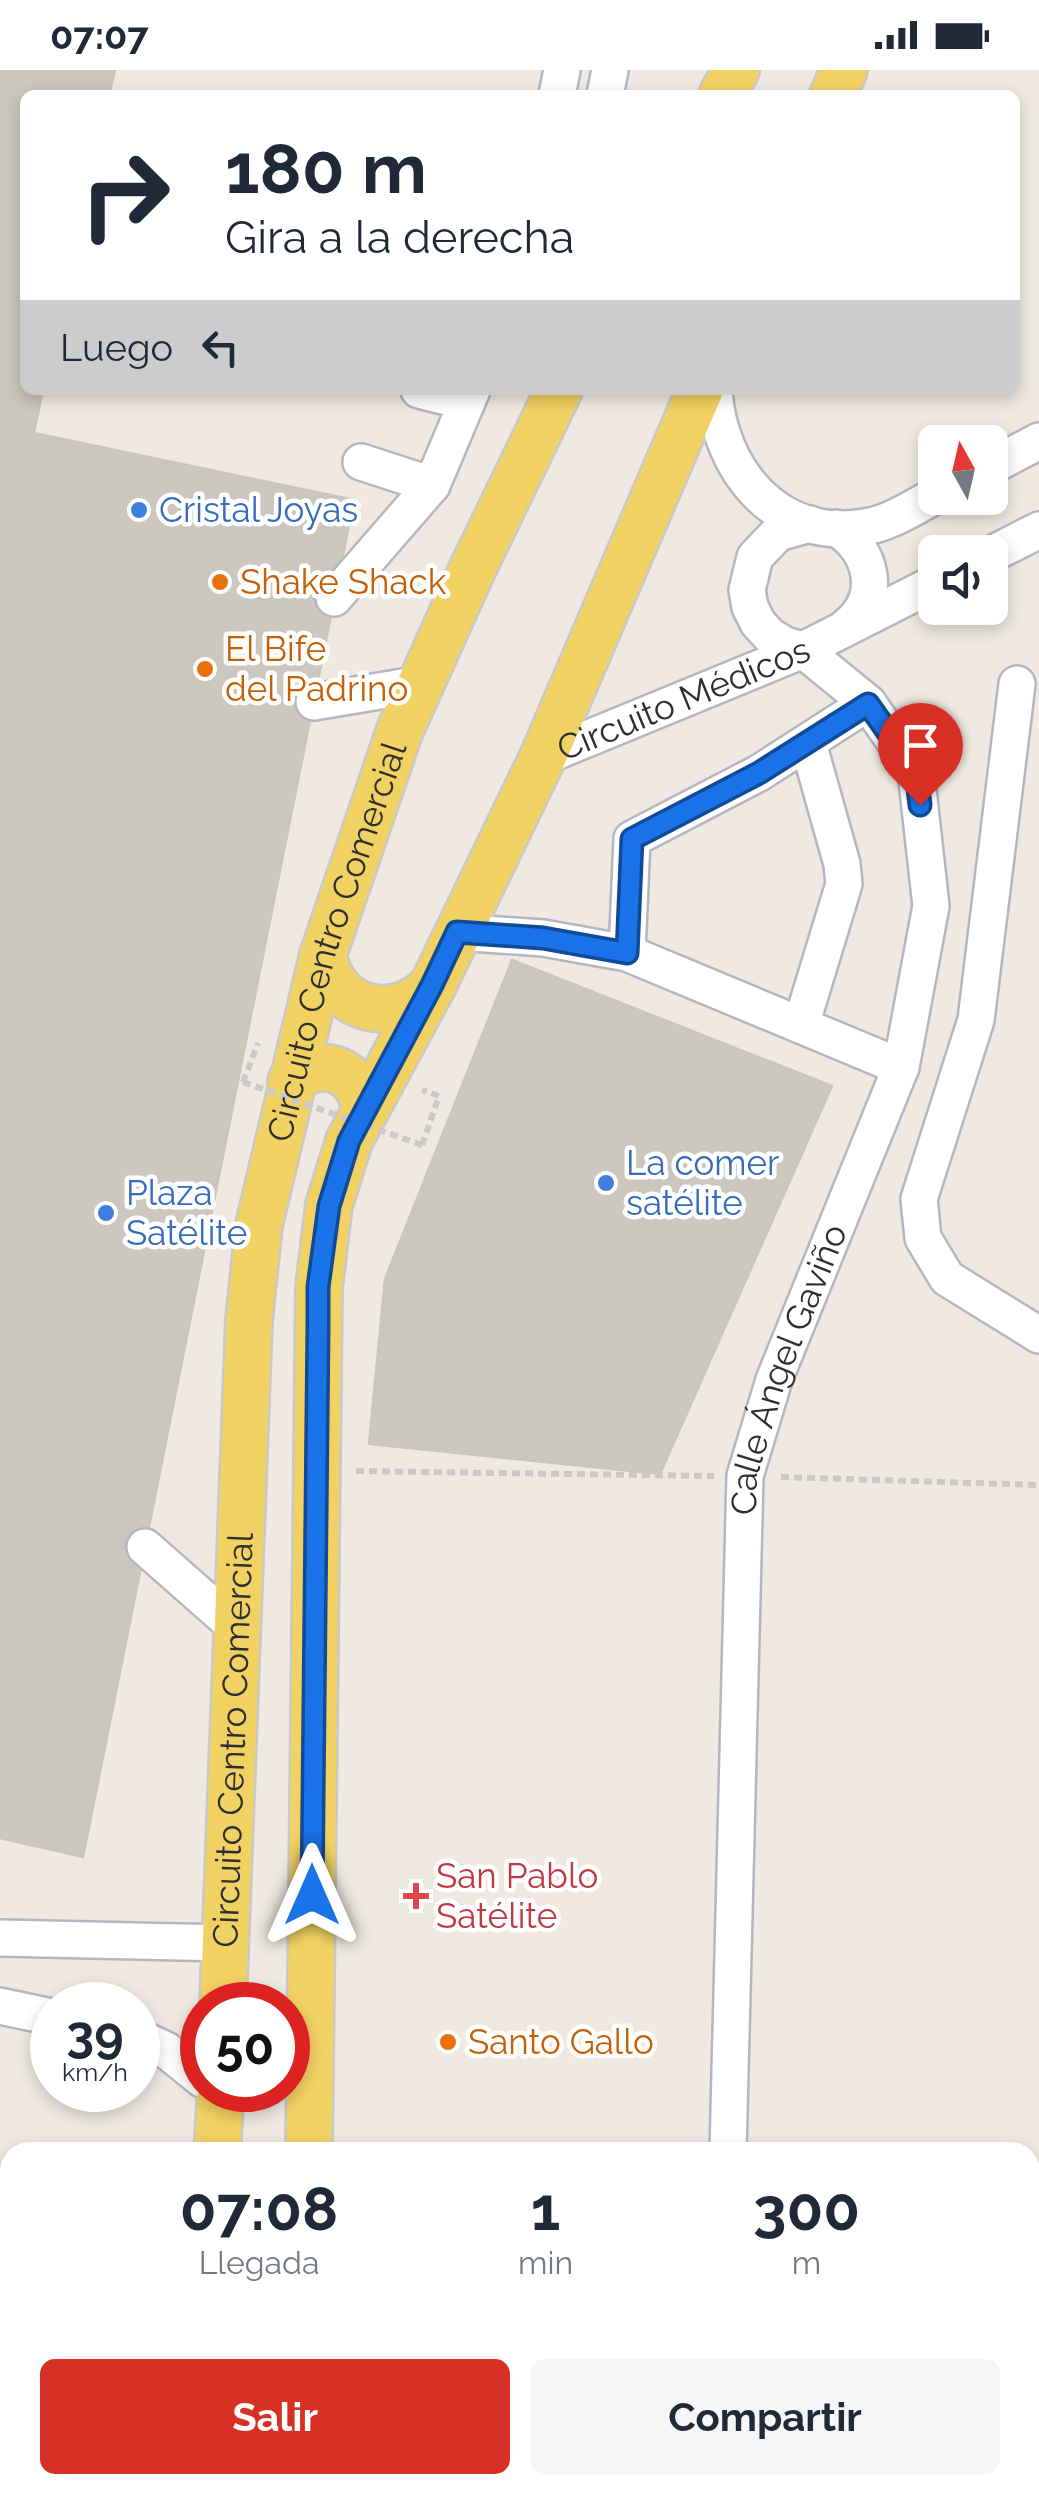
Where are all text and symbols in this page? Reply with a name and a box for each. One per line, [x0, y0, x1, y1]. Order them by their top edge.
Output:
text: 07:07 [50, 13, 149, 58]
text: 180 m [225, 127, 427, 209]
icon: right [60, 130, 190, 260]
text: Gira a la derecha [225, 211, 574, 264]
icon: left [193, 320, 248, 375]
text: Luego [60, 325, 173, 370]
north arrow [918, 425, 1008, 515]
map controls [918, 425, 1008, 625]
place label: Cristal Joyas [159, 489, 358, 530]
marker: Cristal Joyas [128, 499, 150, 521]
button: sound [918, 535, 1008, 625]
place label: Shake Shack [240, 561, 447, 602]
marker: Shake Shack [209, 571, 231, 593]
place label: El Bife del Padrino [225, 628, 408, 709]
street label: Circuito Médicos [551, 628, 816, 769]
marker: El Bife del Padrino [194, 658, 216, 680]
pin [878, 703, 963, 806]
icon: arrive [893, 718, 948, 773]
street label: Circuito Centro Comercial [259, 736, 415, 1145]
place label: La comer satélite [626, 1142, 779, 1223]
place label: Plaza Satélite [126, 1172, 247, 1253]
marker: La comer satélite [595, 1172, 617, 1194]
marker: Plaza Satélite [95, 1202, 117, 1224]
street label: Calle Ángel Gaviño [723, 1218, 855, 1515]
street label: Circuito Centro Comercial [204, 1532, 261, 1948]
position arrow [260, 1843, 364, 1947]
place label: San Pablo Satélite [436, 1855, 598, 1936]
marker: San Pablo Satélite [405, 1885, 427, 1907]
speed limit sign: 50 [180, 1982, 310, 2112]
text: 39 [66, 2005, 124, 2064]
place label: Santo Gallo [468, 2021, 654, 2062]
marker: Santo Gallo [437, 2031, 459, 2053]
text: km/h [62, 2057, 128, 2087]
text: 07:08 [180, 2174, 338, 2244]
text: 1 [531, 2174, 560, 2244]
text: 300 [753, 2174, 860, 2244]
text: Llegada [199, 2244, 319, 2281]
text: min [518, 2244, 573, 2281]
text: m [792, 2244, 821, 2281]
button: Salir [40, 2359, 510, 2474]
button: Compartir [530, 2359, 1000, 2474]

